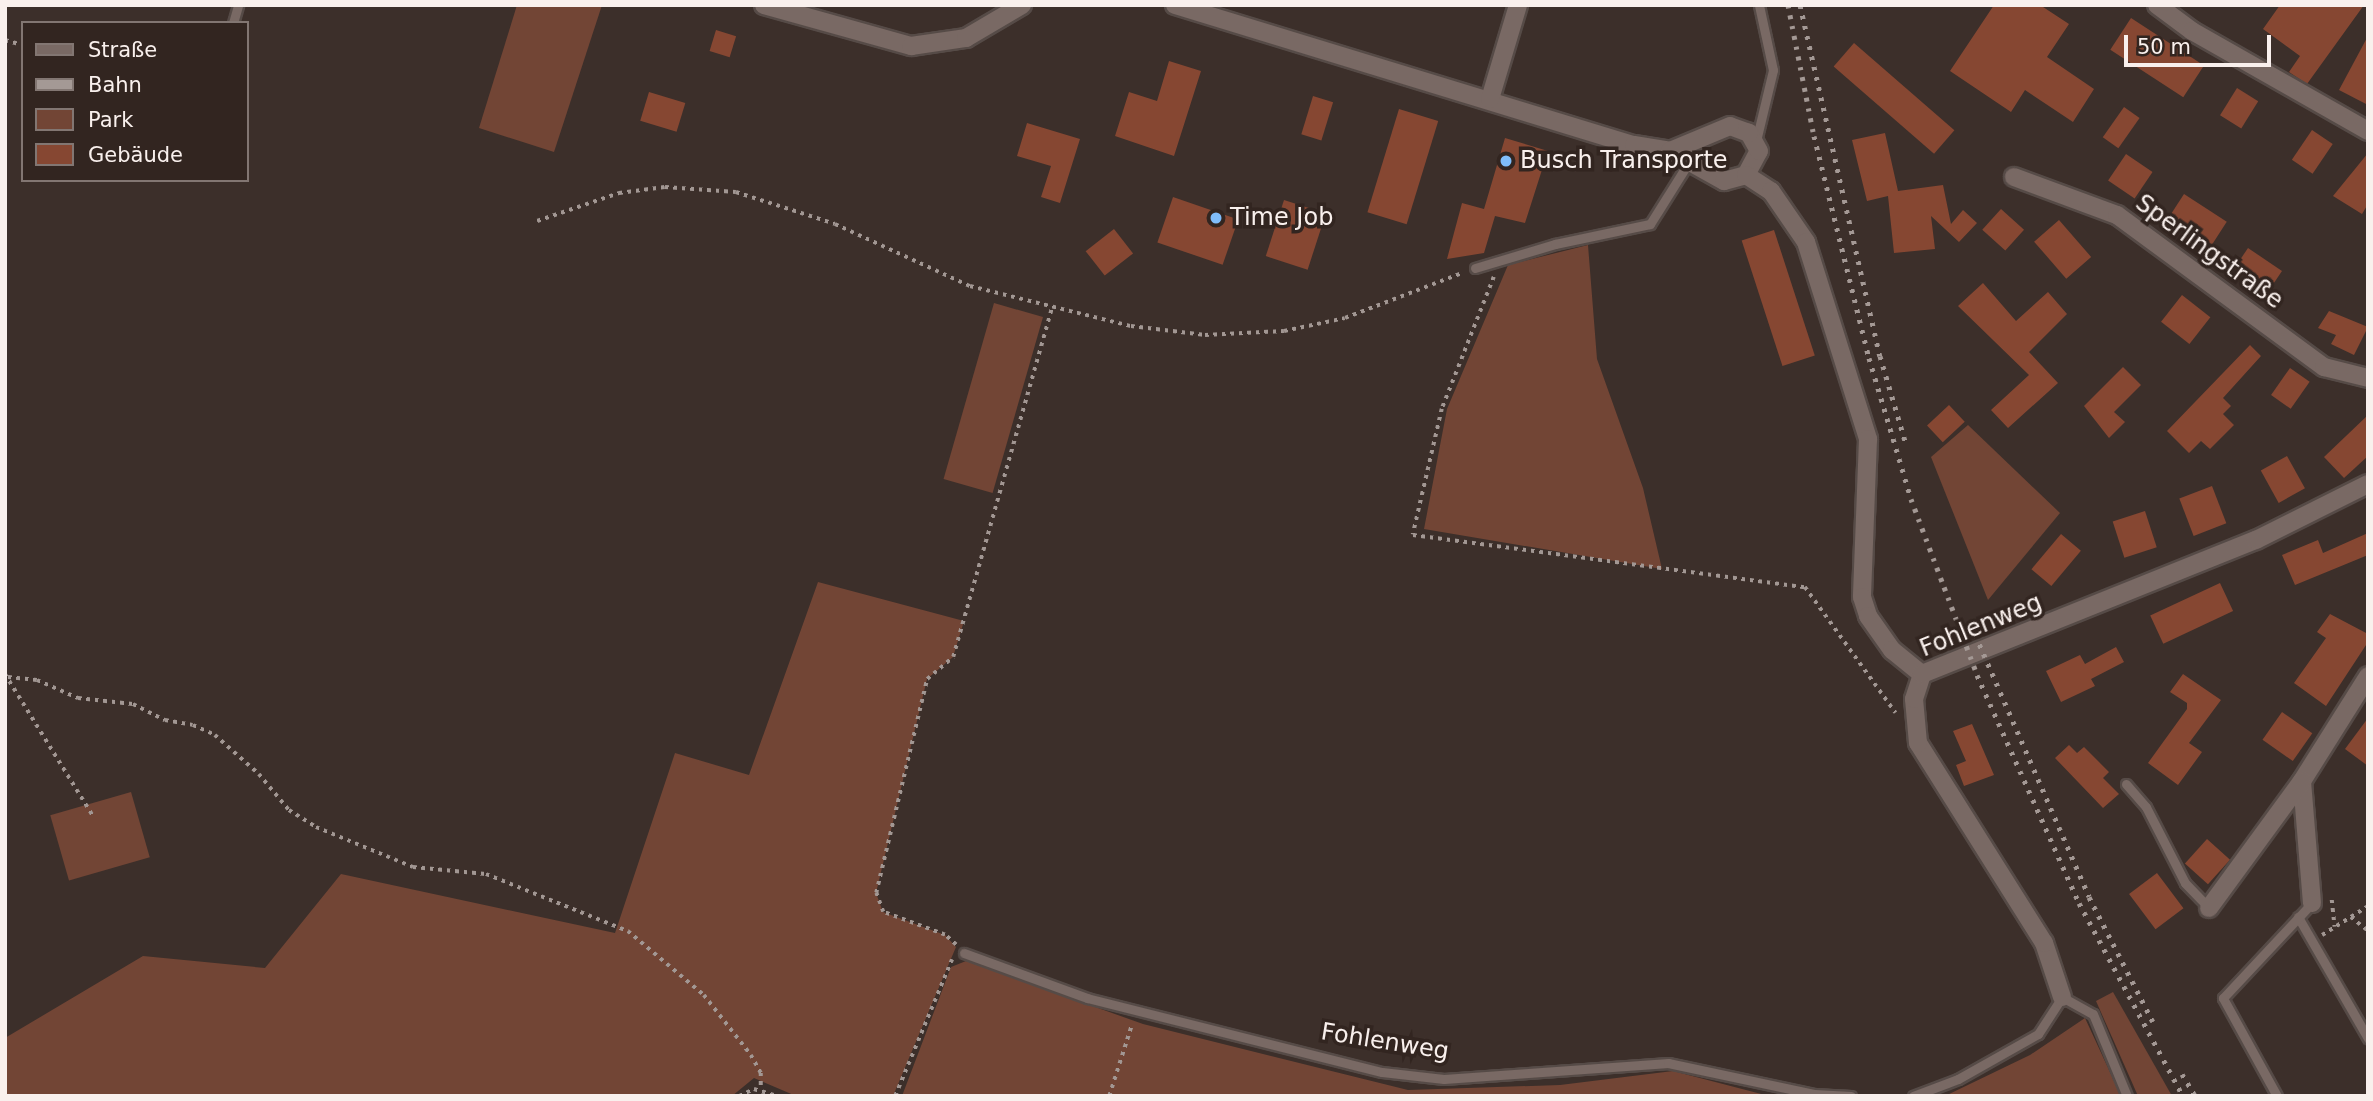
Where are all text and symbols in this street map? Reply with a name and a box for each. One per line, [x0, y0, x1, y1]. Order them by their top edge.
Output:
legend [21, 21, 248, 182]
scale bar [2128, 21, 2275, 65]
text: 50 m [2137, 35, 2191, 59]
text: Straße [88, 38, 157, 62]
text: Bahn [88, 73, 142, 97]
text: Park [88, 108, 133, 132]
text: Gebäude [88, 143, 183, 167]
place label: Busch Transporte [1520, 147, 1728, 175]
marker: Busch Transporte [1498, 153, 1514, 169]
street label: Sperlingstraße [2130, 189, 2288, 315]
place label: Time Job [1230, 204, 1333, 232]
marker: Time Job [1208, 210, 1224, 226]
street label: Fohlenweg [1916, 588, 2046, 664]
street label: Fohlenweg [1319, 1018, 1451, 1066]

